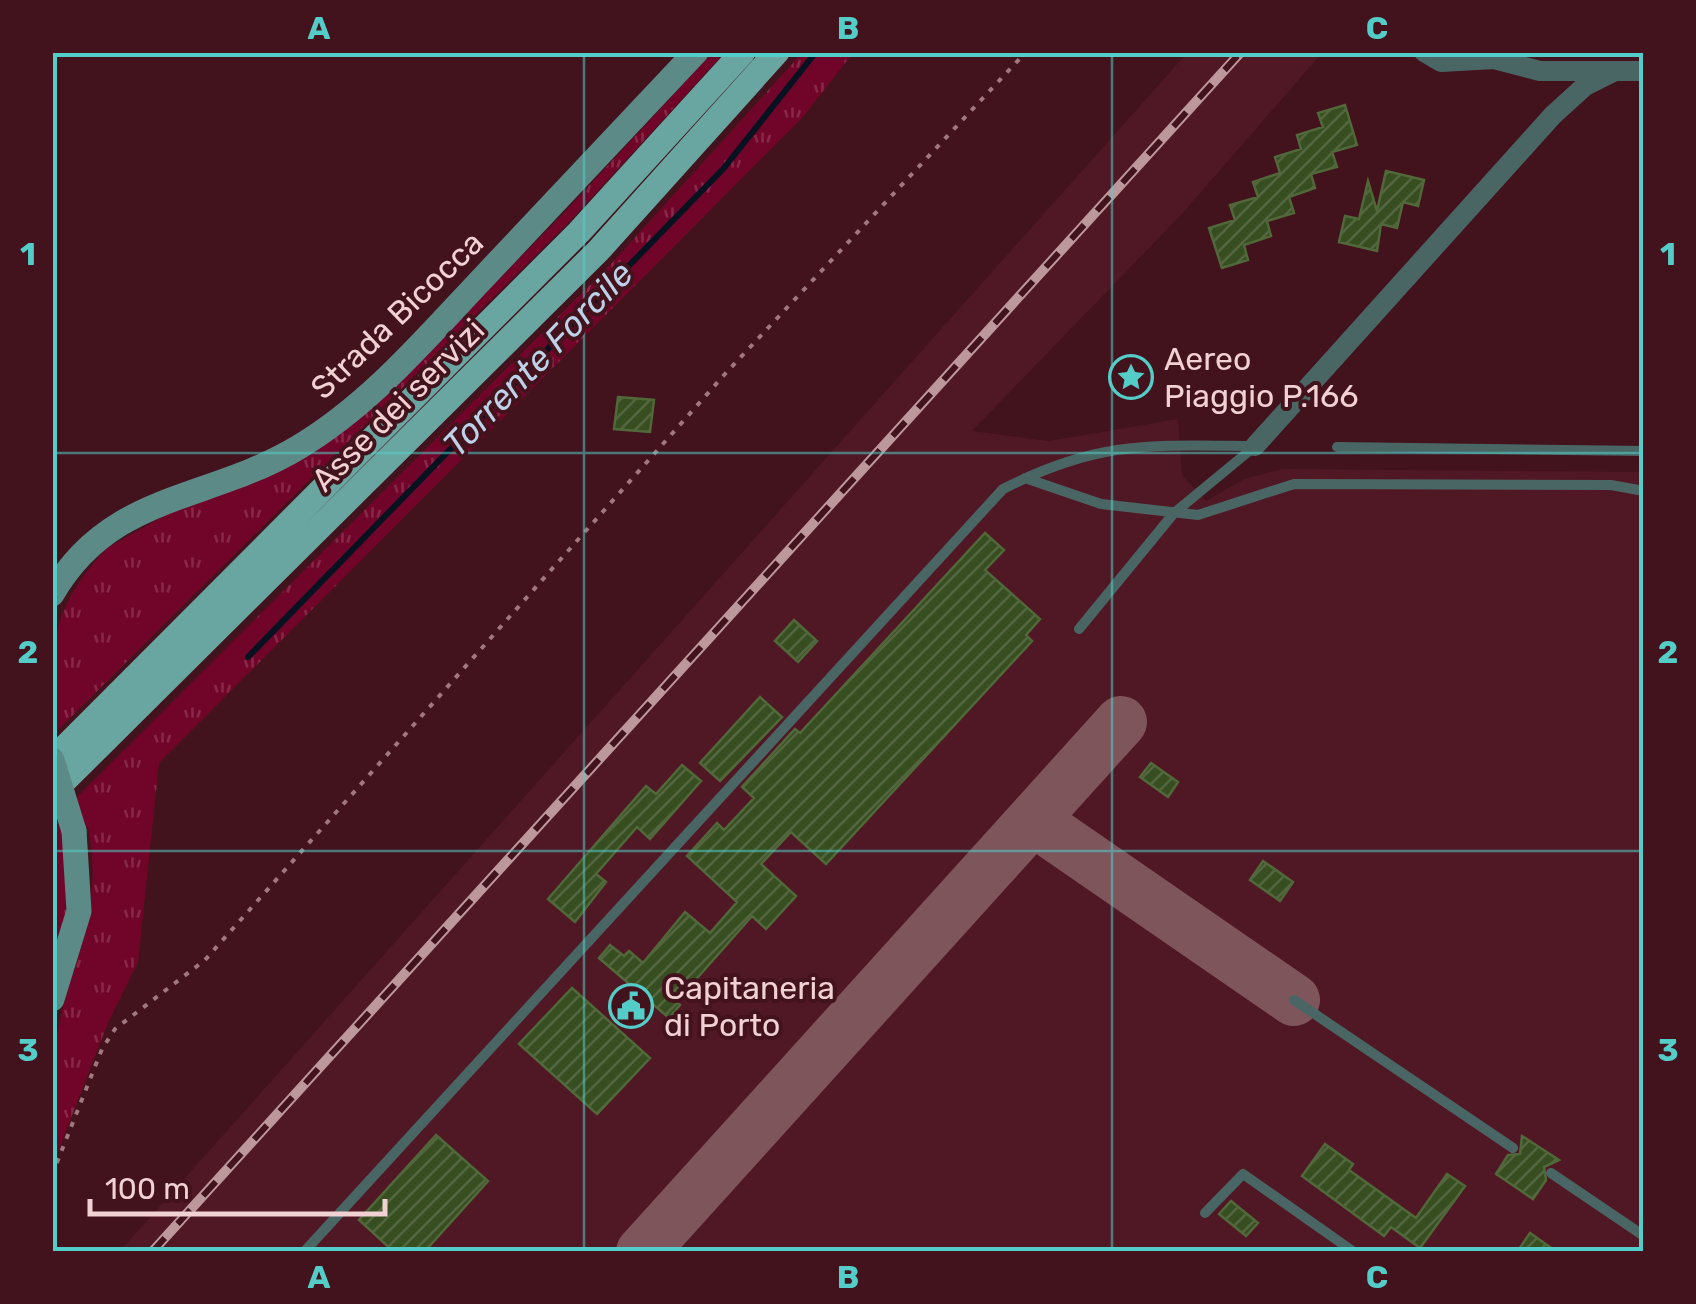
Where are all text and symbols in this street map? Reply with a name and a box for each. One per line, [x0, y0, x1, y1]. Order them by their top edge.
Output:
text: A [308, 9, 331, 47]
text: B [837, 9, 859, 47]
text: C [1366, 9, 1388, 47]
street label: Strada Bicocca [303, 223, 491, 407]
text: 1 [20, 235, 36, 273]
text: 1 [1660, 235, 1676, 273]
water label: Torrente Forcile [434, 253, 642, 465]
street label: Asse dei servizi [304, 311, 492, 499]
place label: Aereo Piaggio P.166 [1164, 340, 1359, 415]
place icon: Aereo Piaggio P.166 [1108, 354, 1154, 400]
text: 2 [18, 633, 38, 671]
text: 2 [1658, 633, 1678, 671]
place label: Capitaneria di Porto [664, 969, 835, 1044]
public building icon: Capitaneria di Porto [608, 983, 654, 1029]
text: 3 [17, 1031, 39, 1069]
text: 3 [1657, 1031, 1679, 1069]
scale bar [90, 1154, 385, 1216]
text: 100 m [105, 1171, 190, 1207]
text: A [308, 1258, 331, 1296]
text: B [837, 1258, 859, 1296]
text: C [1366, 1258, 1388, 1296]

